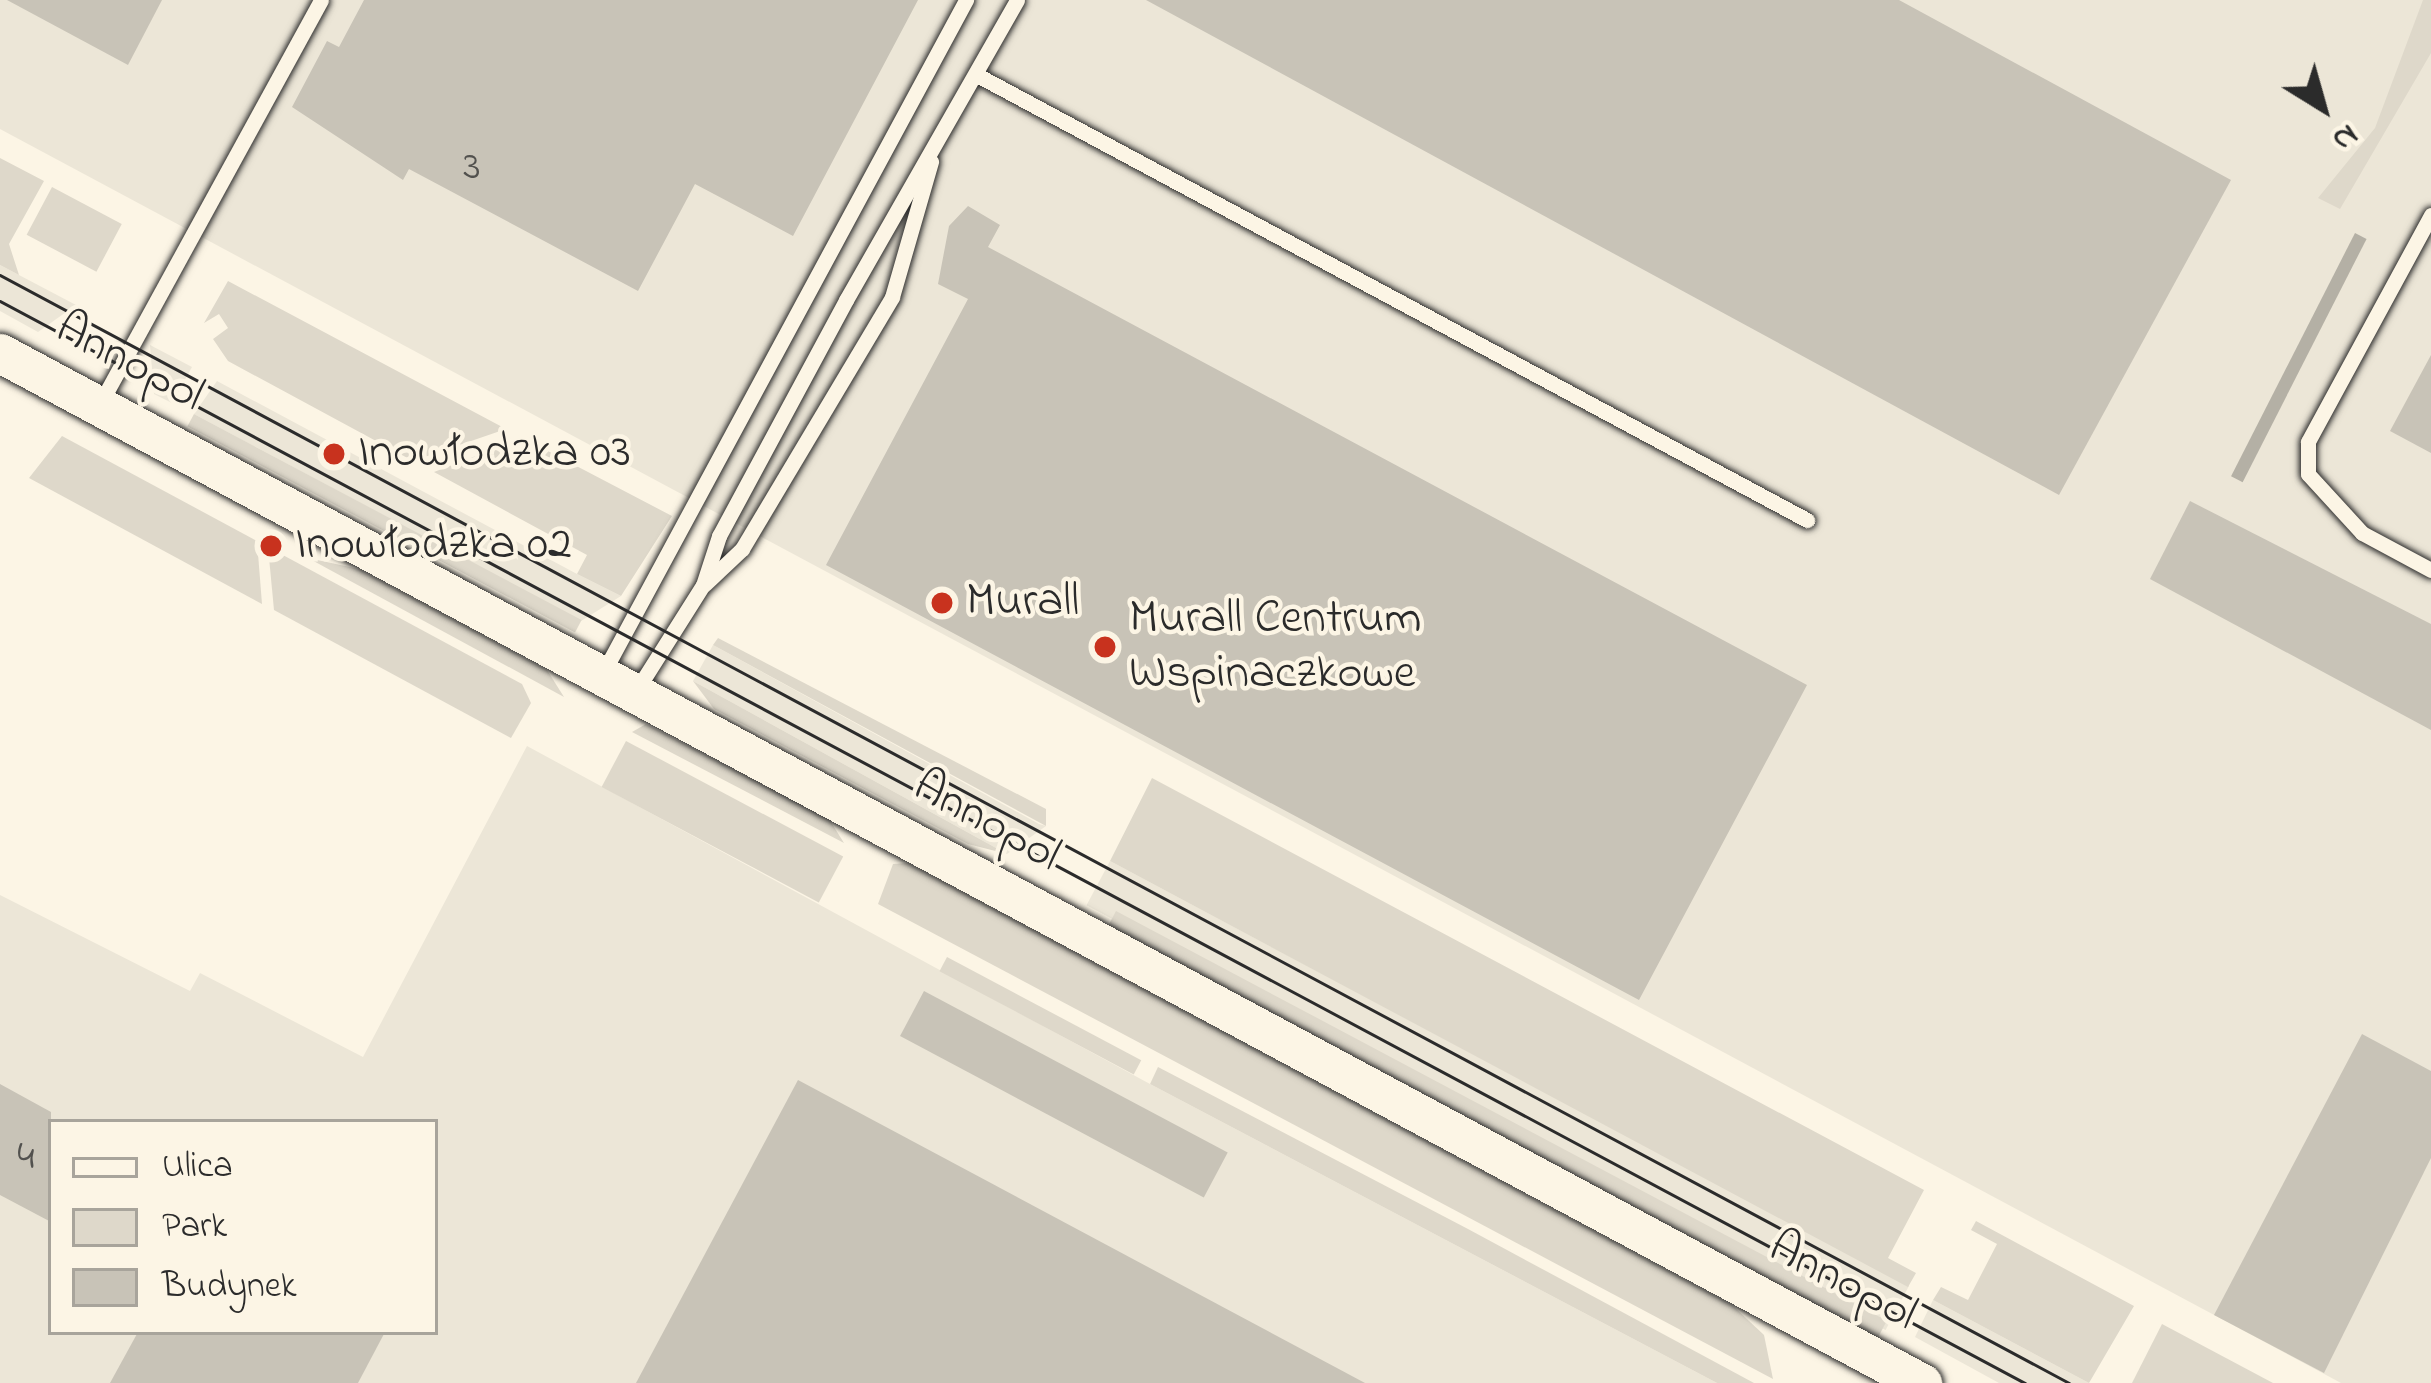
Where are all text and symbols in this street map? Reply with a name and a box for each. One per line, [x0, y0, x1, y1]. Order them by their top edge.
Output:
north arrow [2263, 48, 2383, 168]
text: N [2321, 111, 2368, 163]
house number: 3 [463, 143, 481, 193]
street label: Annopol [45, 300, 213, 426]
place label: Inowłodzka 03 [358, 425, 631, 483]
marker: Inowłodzka 03 [321, 441, 347, 467]
place label: Inowłodzka 02 [295, 517, 572, 575]
marker: Inowłodzka 02 [258, 533, 284, 559]
place label: Murall [966, 574, 1079, 632]
marker: Murall [929, 590, 955, 616]
place label: Murall Centrum Wspinaczkowe [1129, 590, 1421, 703]
marker: Murall Centrum Wspinaczkowe [1092, 634, 1118, 660]
street label: Annopol [902, 758, 1070, 886]
legend [48, 1119, 438, 1335]
house number: 4 [17, 1133, 35, 1183]
text: Ulica [162, 1141, 233, 1194]
text: Park [162, 1201, 227, 1254]
street label: Annopol [1758, 1219, 1926, 1345]
text: Budynek [162, 1261, 297, 1314]

